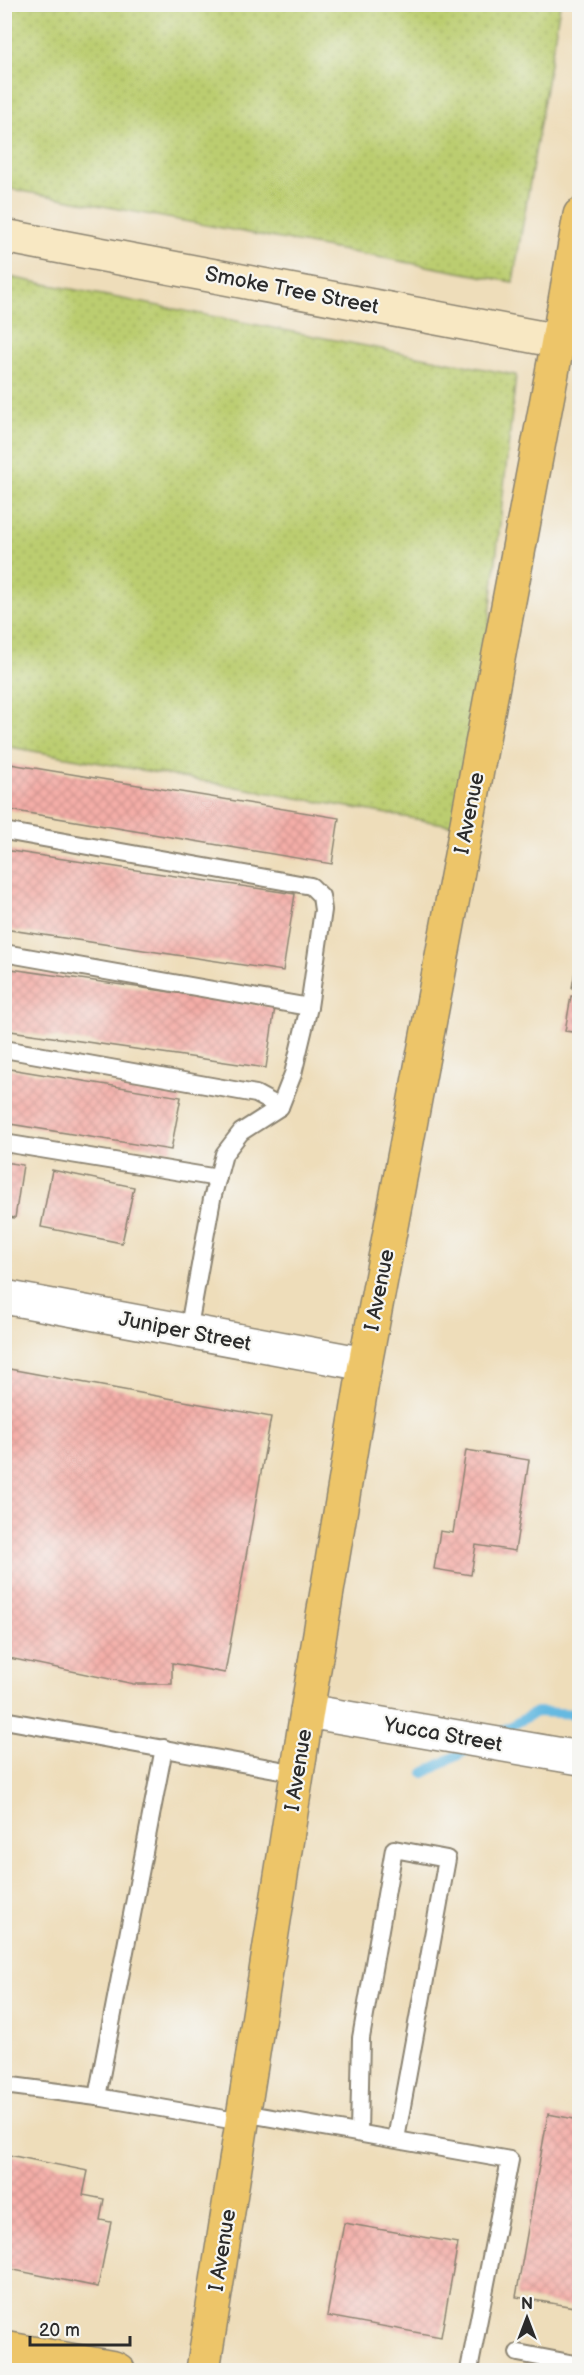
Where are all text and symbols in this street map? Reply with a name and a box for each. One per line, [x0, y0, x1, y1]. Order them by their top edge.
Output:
street label: Smoke Tree Street [203, 261, 381, 320]
street label: I Avenue [449, 770, 490, 856]
street label: I Avenue [359, 1247, 400, 1333]
street label: Juniper Street [116, 1306, 254, 1357]
street label: Yucca Street [381, 1712, 505, 1757]
street label: I Avenue [280, 1727, 317, 1813]
street label: I Avenue [204, 2207, 241, 2293]
north arrow [497, 2288, 557, 2348]
text: N [521, 2295, 533, 2314]
scale bar [30, 2309, 130, 2347]
text: 20 m [39, 2320, 80, 2341]

